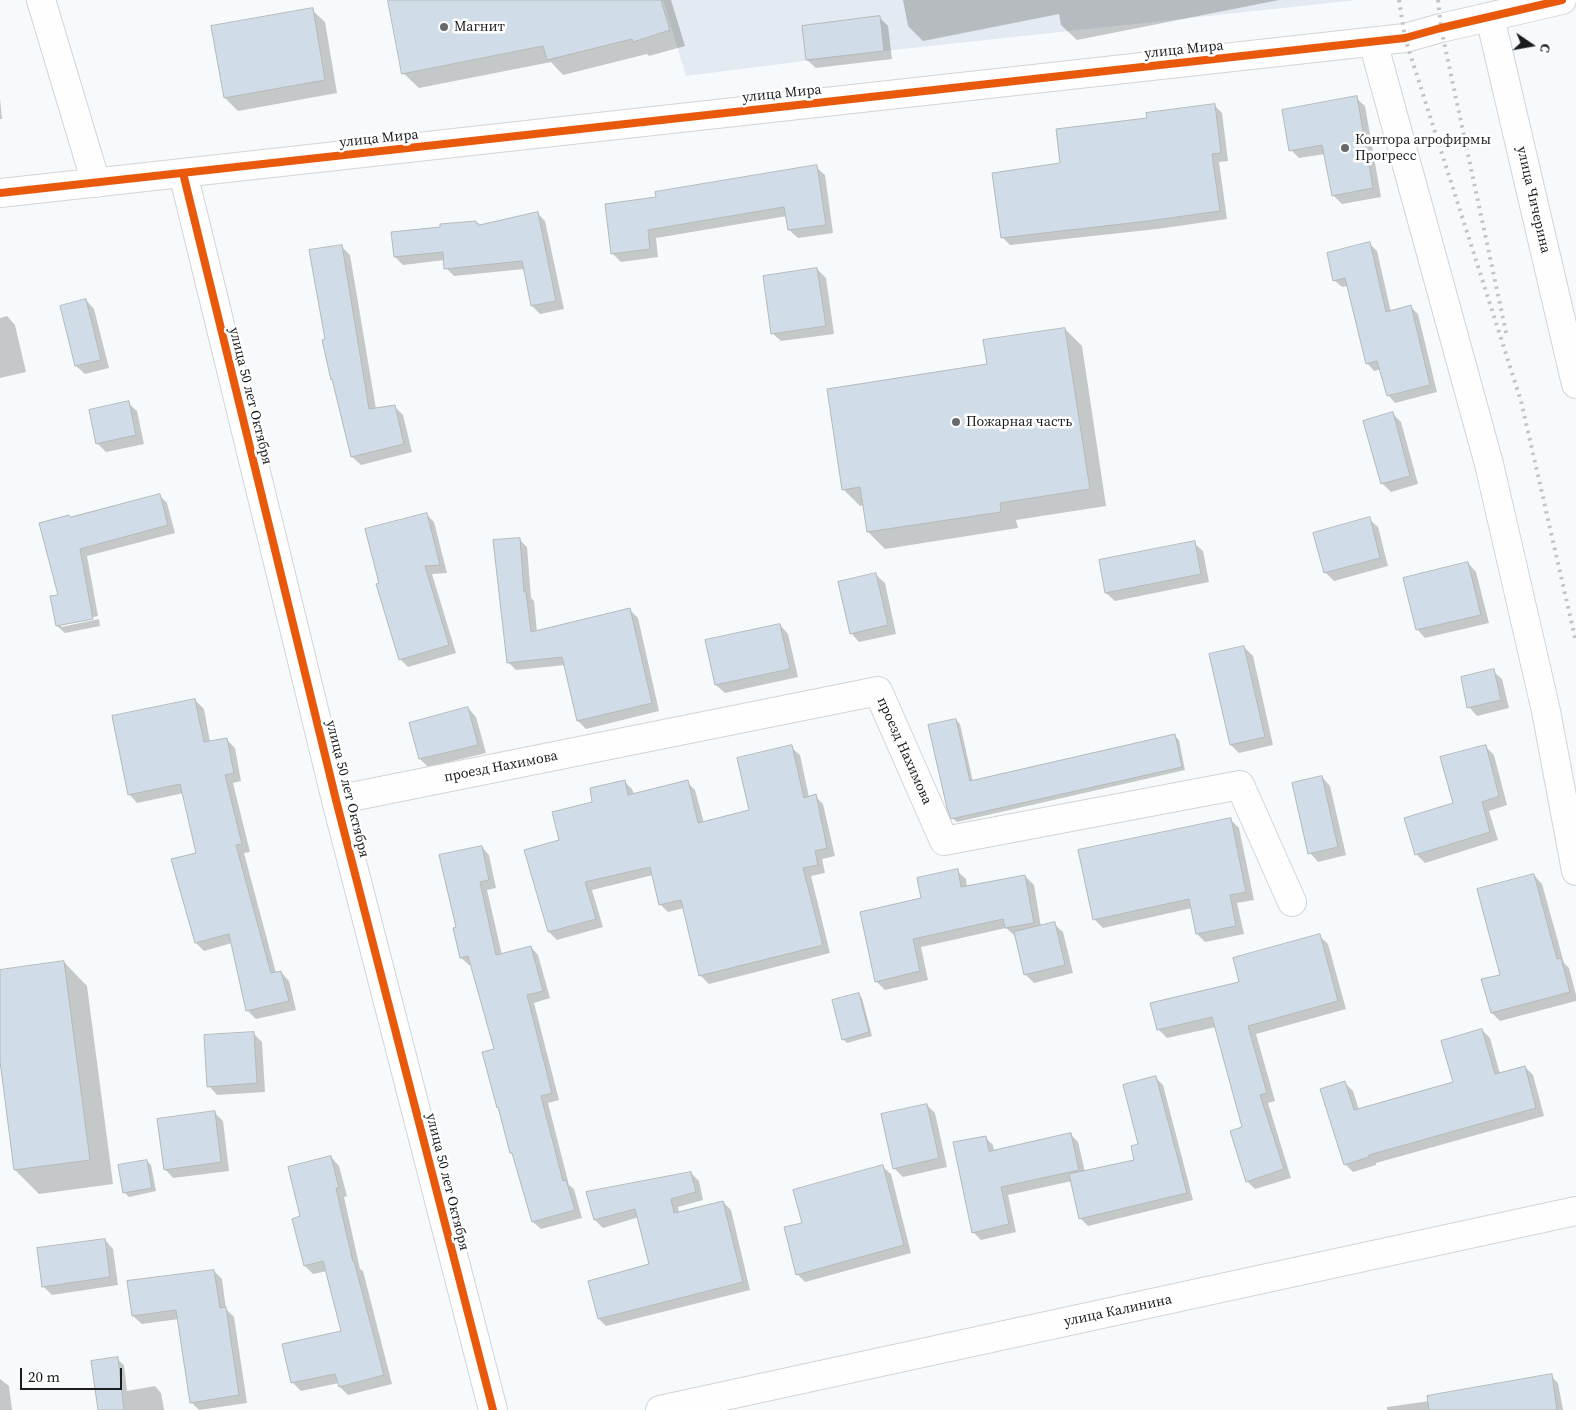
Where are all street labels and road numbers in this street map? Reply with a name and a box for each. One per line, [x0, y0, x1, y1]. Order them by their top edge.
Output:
street label: улица Мира [1144, 37, 1224, 63]
street label: улица Мира [742, 81, 822, 107]
street label: улица Мира [339, 126, 419, 152]
street label: улица Чичерина [1513, 145, 1553, 255]
street label: улица 50 лет Октября [225, 326, 275, 466]
street label: проезд Нахимова [873, 695, 935, 807]
street label: улица 50 лет Октября [322, 719, 372, 859]
street label: проезд Нахимова [443, 748, 559, 786]
street label: улица 50 лет Октября [422, 1112, 472, 1252]
street label: улица Калинина [1062, 1291, 1174, 1331]

